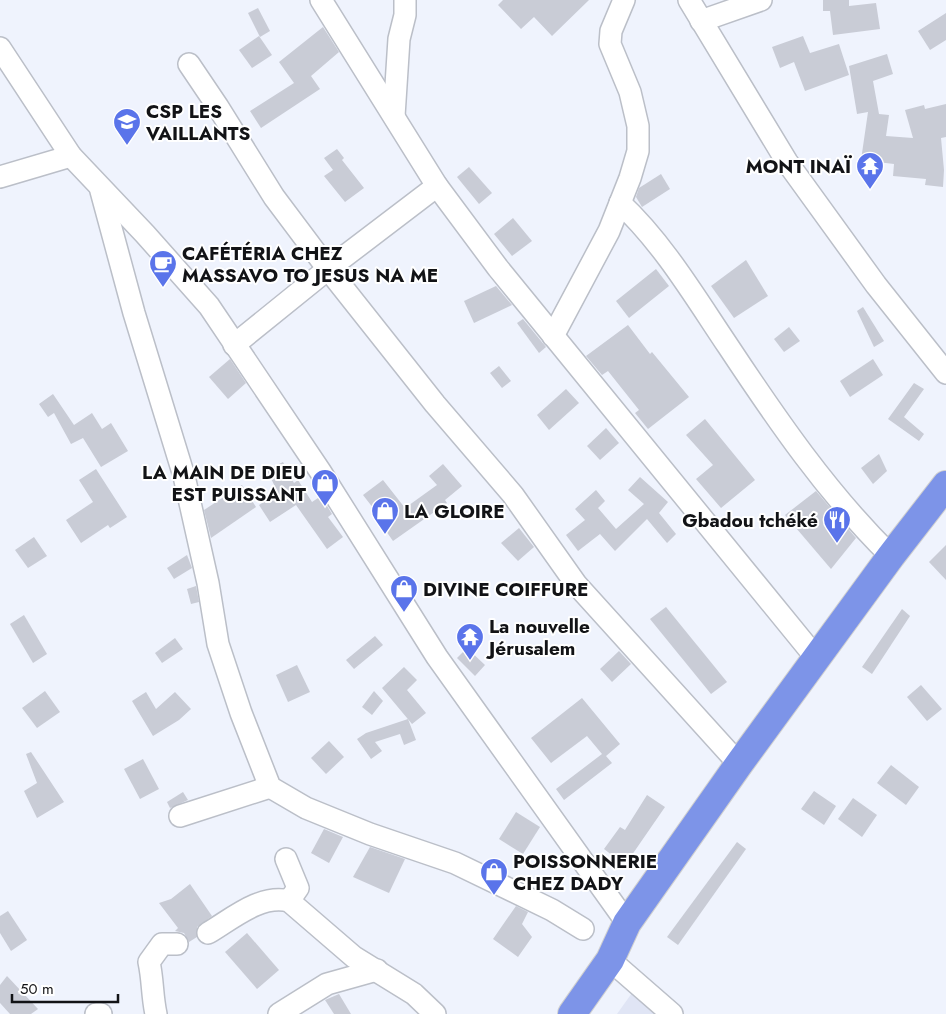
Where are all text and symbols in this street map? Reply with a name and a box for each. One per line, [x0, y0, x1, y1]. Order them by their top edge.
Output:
place label: CSP LES VAILLANTS [145, 98, 250, 147]
school or university icon: CSP LES VAILLANTS [112, 107, 142, 146]
temple icon: MONT INAÏ [855, 151, 885, 190]
place label: MONT INAÏ [746, 153, 853, 180]
place label: CAFÉTÉRIA CHEZ MASSAVO TO JESUS NA ME [182, 240, 438, 289]
cafe icon: CAFÉTÉRIA CHEZ MASSAVO TO JESUS NA ME [148, 249, 178, 288]
place label: LA MAIN DE DIEU EST PUISSANT [142, 459, 306, 508]
shop icon: LA MAIN DE DIEU EST PUISSANT [310, 468, 340, 507]
shop icon: LA GLOIRE [370, 496, 400, 535]
place label: LA GLOIRE [404, 498, 505, 525]
restaurant icon: Gbadou tchéké [822, 505, 852, 544]
place label: Gbadou tchéké [682, 507, 818, 534]
shop icon: DIVINE COIFFURE [389, 574, 419, 613]
place label: DIVINE COIFFURE [423, 576, 588, 603]
place label: La nouvelle Jérusalem [485, 613, 590, 662]
temple icon: La nouvelle Jérusalem [455, 622, 485, 661]
place label: POISSONNERIE CHEZ DADY [513, 848, 657, 897]
shop icon: POISSONNERIE CHEZ DADY [479, 857, 509, 896]
scale bar [12, 972, 119, 1004]
text: 50 m [20, 978, 54, 1000]

